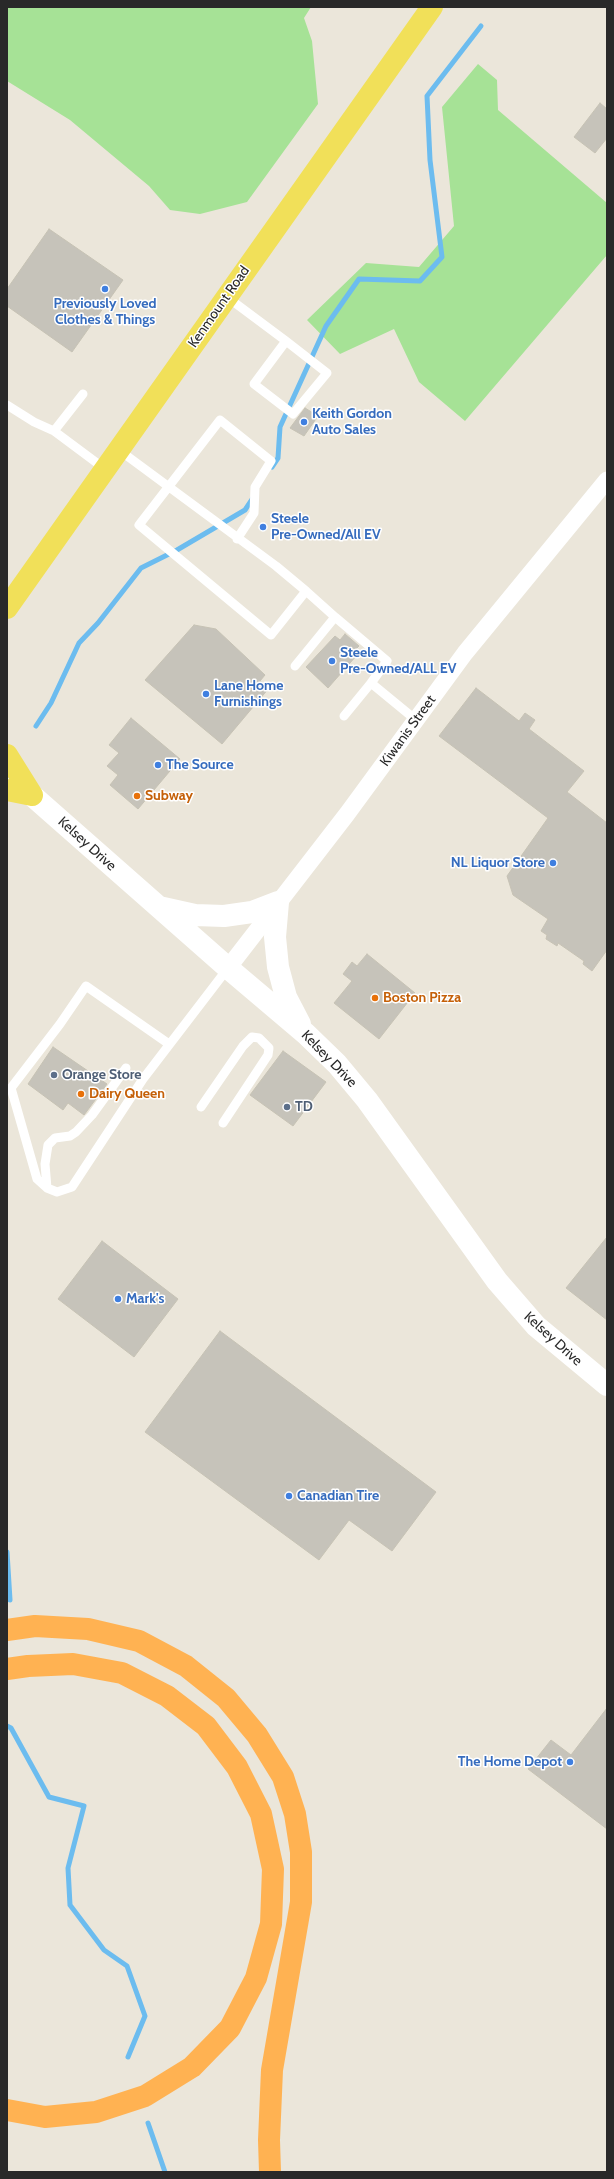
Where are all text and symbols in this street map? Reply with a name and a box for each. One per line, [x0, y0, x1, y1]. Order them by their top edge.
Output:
street label: Kenmount Road [185, 263, 253, 351]
marker: Previously Loved Clothes & Things [100, 284, 110, 294]
place label: Previously Loved Clothes & Things [54, 296, 156, 328]
place label: Keith Gordon Auto Sales [312, 406, 392, 438]
marker: Keith Gordon Auto Sales [299, 417, 309, 427]
place label: Steele Pre-Owned/All EV [271, 511, 381, 544]
marker: Steele Pre-Owned/All EV [258, 522, 268, 532]
place label: Steele Pre-Owned/ALL EV [340, 645, 456, 678]
marker: Steele Pre-Owned/ALL EV [327, 656, 337, 666]
place label: Lane Home Furnishings [214, 678, 283, 710]
marker: Lane Home Furnishings [201, 689, 211, 699]
street label: Kiwanis Street [377, 692, 439, 770]
place label: The Source [166, 757, 234, 773]
marker: The Source [153, 760, 163, 770]
place label: Subway [145, 788, 193, 804]
marker: Subway [132, 791, 142, 801]
street label: Kelsey Drive [54, 814, 120, 874]
place label: NL Liquor Store [451, 855, 545, 871]
marker: NL Liquor Store [548, 858, 558, 868]
place label: Boston Pizza [383, 990, 461, 1006]
marker: Boston Pizza [370, 993, 380, 1003]
street label: Kelsey Drive [298, 1027, 360, 1091]
place label: Orange Store [62, 1067, 142, 1083]
marker: Orange Store [49, 1070, 59, 1080]
place label: Dairy Queen [89, 1086, 165, 1102]
marker: Dairy Queen [76, 1089, 86, 1099]
place label: TD [295, 1099, 313, 1115]
marker: TD [282, 1102, 292, 1112]
place label: Mark's [126, 1291, 164, 1307]
marker: Mark's [113, 1294, 123, 1304]
street label: Kelsey Drive [520, 1309, 586, 1369]
place label: Canadian Tire [297, 1488, 379, 1504]
marker: Canadian Tire [284, 1491, 294, 1501]
place label: The Home Depot [458, 1754, 562, 1770]
marker: The Home Depot [565, 1757, 575, 1767]

